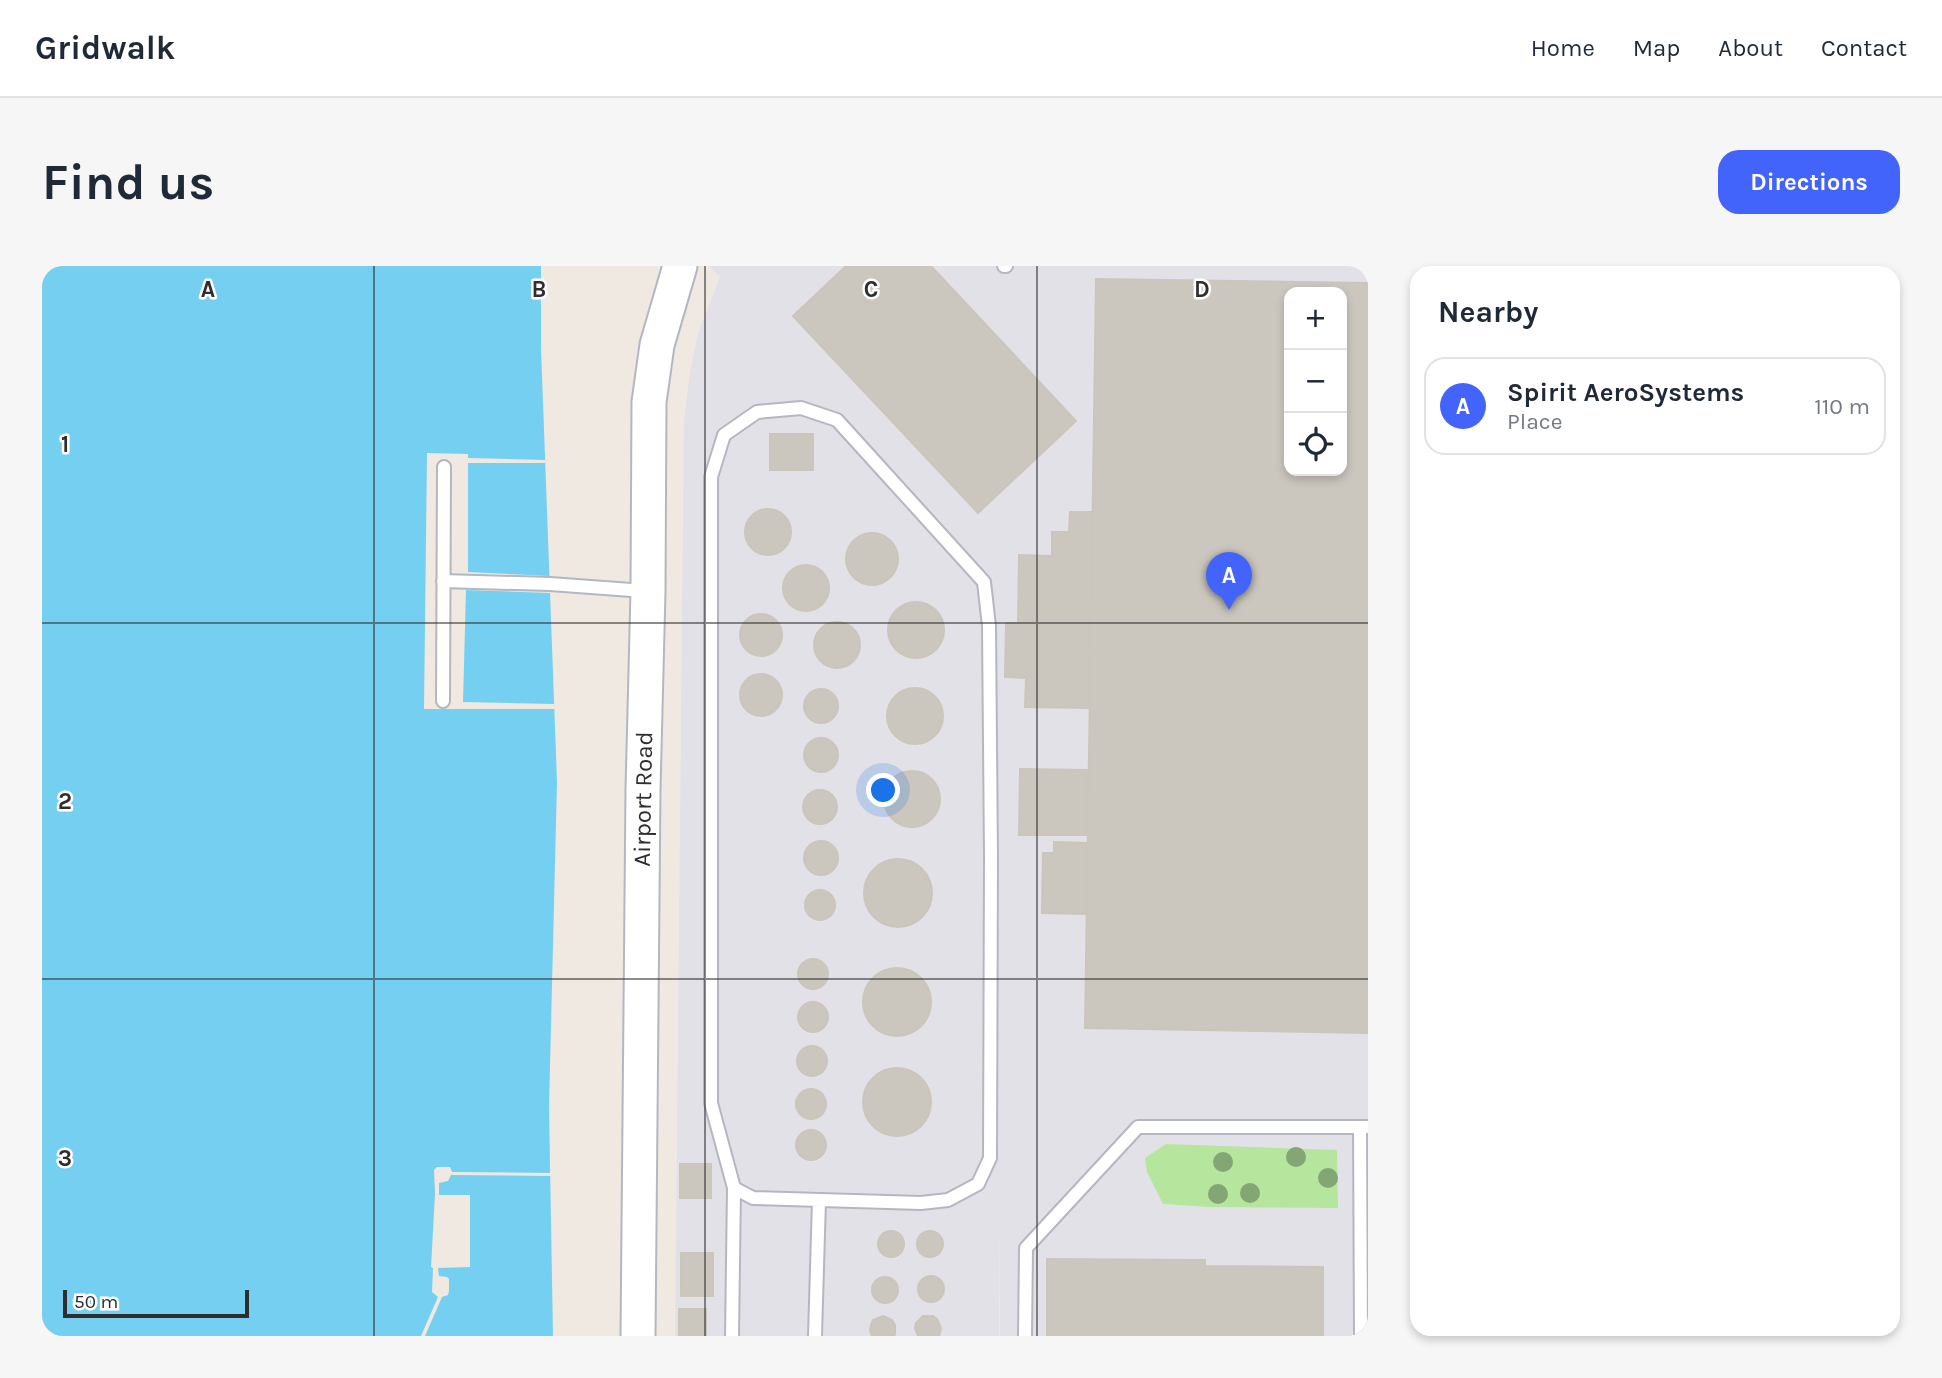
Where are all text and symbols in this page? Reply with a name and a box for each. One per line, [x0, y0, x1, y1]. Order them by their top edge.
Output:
text: Gridwalk [35, 29, 175, 67]
text: Home [1531, 34, 1595, 62]
text: Map [1633, 34, 1680, 62]
text: About [1718, 34, 1783, 62]
text: Contact [1821, 34, 1907, 62]
button: Directions [1718, 150, 1900, 214]
text: Find us [42, 154, 214, 211]
text: A [201, 276, 215, 303]
text: B [532, 276, 546, 303]
text: C [864, 276, 878, 303]
text: D [1194, 276, 1210, 303]
map controls [1284, 287, 1347, 476]
button: + [1284, 287, 1347, 350]
text: Nearby [1438, 294, 1538, 330]
button: − [1284, 350, 1347, 413]
text: Spirit AeroSystems [1507, 377, 1744, 408]
text: A [1456, 393, 1470, 420]
text: 110 m [1814, 393, 1870, 420]
text: Place [1507, 408, 1563, 435]
button: locate [1284, 413, 1347, 476]
text: 1 [61, 431, 69, 458]
pin: A [1206, 552, 1252, 610]
street label: Airport Road [628, 731, 658, 867]
your location [866, 773, 900, 807]
text: 2 [58, 788, 72, 815]
text: 3 [58, 1145, 72, 1172]
scale bar [63, 1287, 248, 1319]
text: 50 m [74, 1291, 118, 1313]

